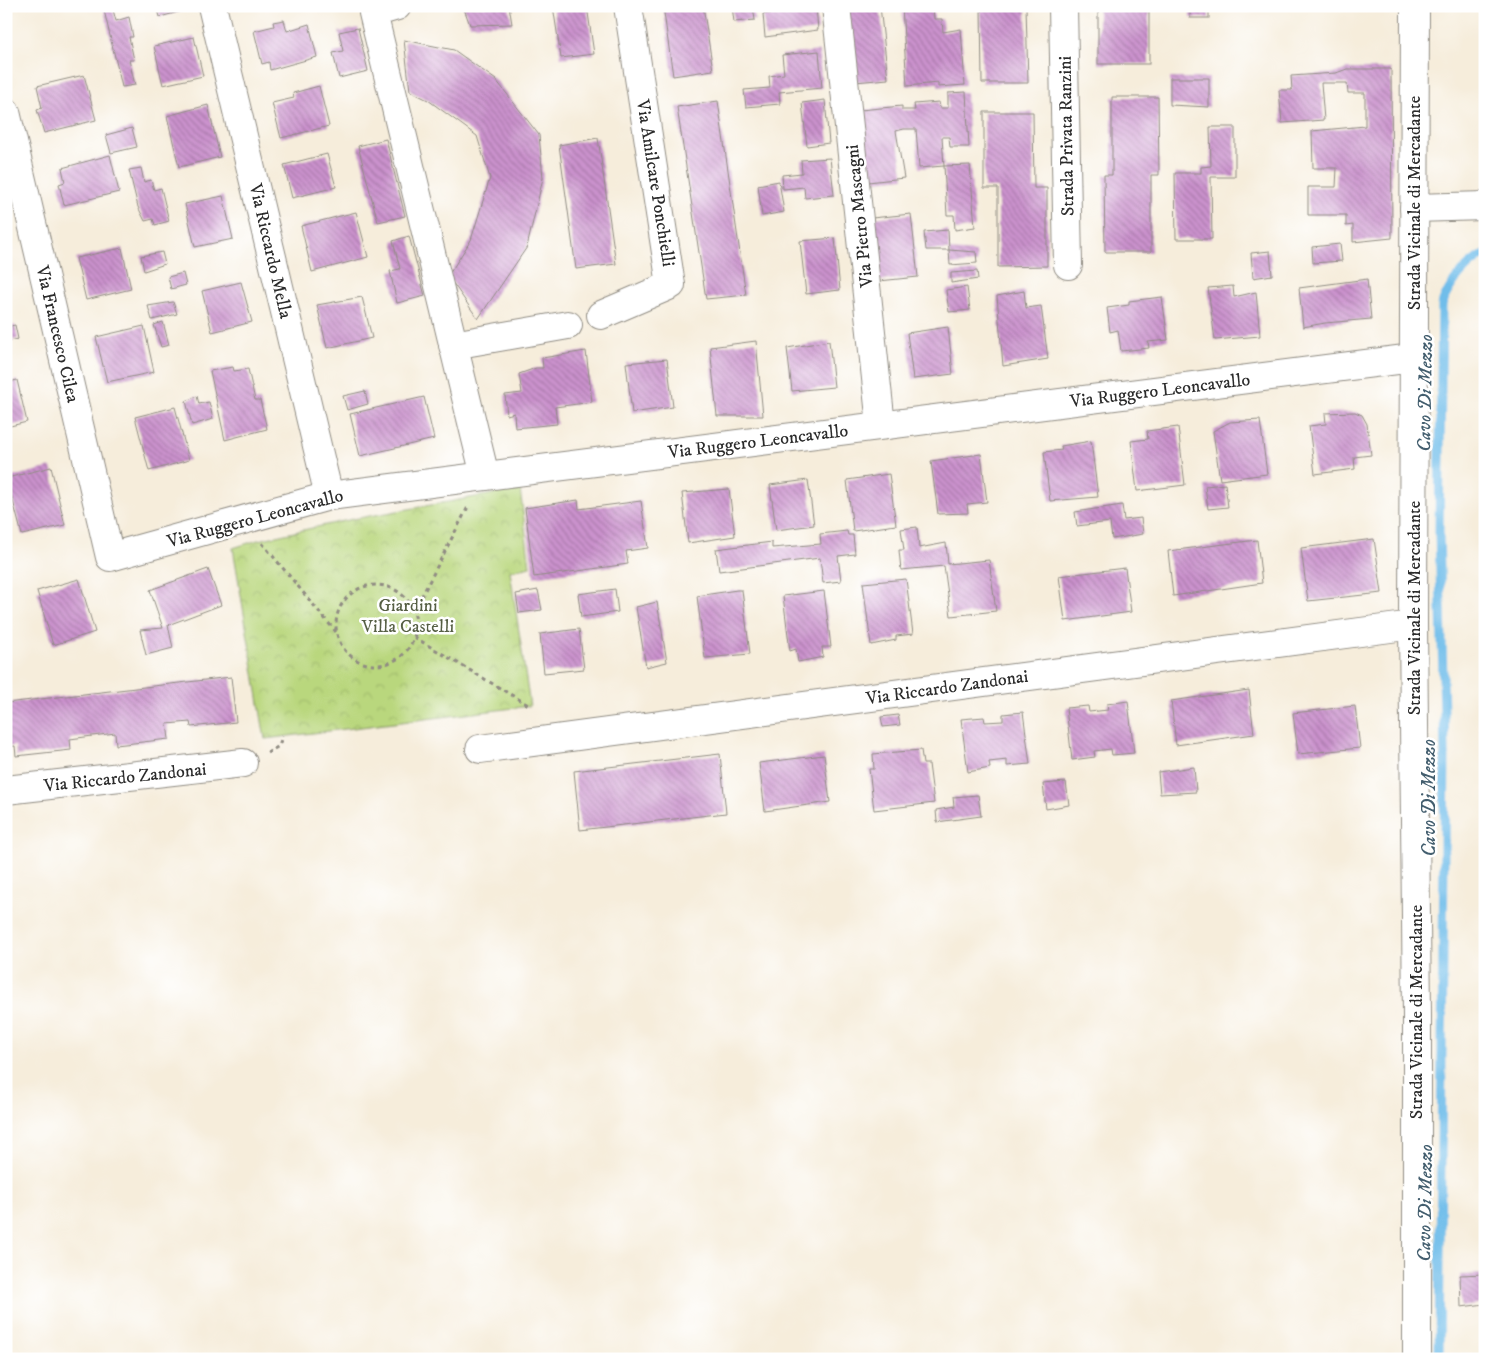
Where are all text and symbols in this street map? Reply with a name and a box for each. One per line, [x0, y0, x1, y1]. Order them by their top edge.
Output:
street label: Strada Privata Ranzini [1055, 56, 1079, 216]
street label: Strada Vicinale di Mercadante [1404, 96, 1426, 310]
street label: Via Amilcare Ponchielli [631, 97, 679, 268]
street label: Via Pietro Mascagni [842, 143, 879, 289]
street label: Via Riccardo Mella [244, 181, 296, 321]
street label: Via Francesco Cilea [30, 263, 84, 405]
water label: Cavo Di Mezzo [1413, 334, 1438, 452]
street label: Via Ruggero Leoncavallo [1068, 369, 1252, 413]
street label: Via Ruggero Leoncavallo [666, 420, 850, 464]
street label: Via Ruggero Leoncavallo [164, 485, 346, 553]
street label: Strada Vicinale di Mercadante [1404, 501, 1426, 715]
park label: Giardini Villa Castelli [361, 595, 454, 638]
street label: Via Riccardo Zandonai [864, 666, 1030, 710]
water label: Cavo Di Mezzo [1418, 739, 1441, 857]
street label: Via Riccardo Zandonai [42, 759, 208, 798]
street label: Strada Vicinale di Mercadante [1406, 905, 1428, 1119]
water label: Cavo Di Mezzo [1413, 1144, 1438, 1262]

